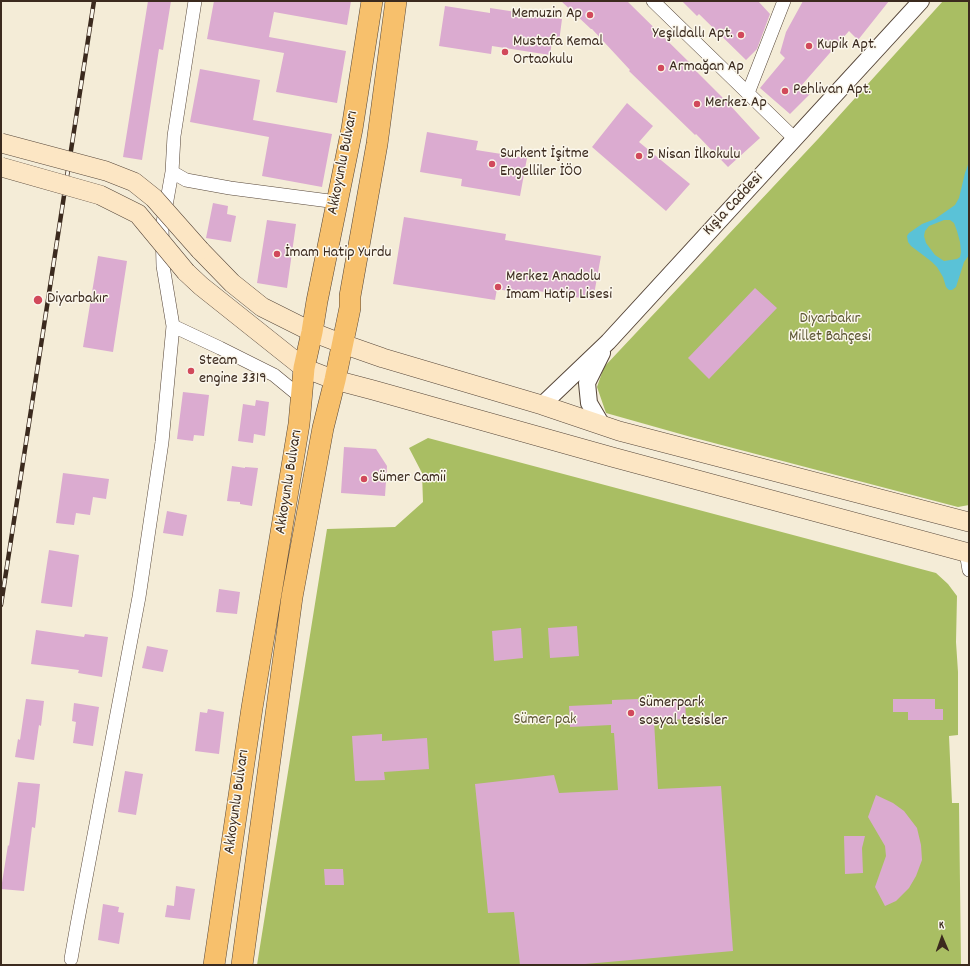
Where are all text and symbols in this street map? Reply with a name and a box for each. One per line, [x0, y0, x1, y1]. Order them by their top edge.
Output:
place label: Memuzin Ap [512, 5, 582, 25]
marker: Memuzin Ap [585, 10, 595, 20]
place label: Yeşildallı Apt. [653, 25, 733, 45]
marker: Yeşildallı Apt. [736, 30, 746, 40]
place label: Mustafa Kemal Ortaokulu [513, 33, 603, 71]
place label: Kupik Apt. [817, 36, 876, 56]
marker: Kupik Apt. [804, 41, 814, 51]
marker: Mustafa Kemal Ortaokulu [500, 47, 510, 57]
place label: Armağan Ap [669, 58, 744, 78]
marker: Armağan Ap [656, 63, 666, 73]
place label: Pehlivan Apt. [793, 81, 871, 101]
marker: Pehlivan Apt. [780, 86, 790, 96]
place label: Merkez Ap [705, 94, 767, 114]
marker: Merkez Ap [692, 99, 702, 109]
street label: Akkoyunlu Bulvarı [325, 109, 363, 217]
place label: Surkent İşitme Engelliler İÖO [500, 145, 589, 183]
place label: 5 Nisan İlkokulu [647, 146, 740, 166]
marker: 5 Nisan İlkokulu [634, 151, 644, 161]
marker: Surkent İşitme Engelliler İÖO [487, 159, 497, 169]
street label: Kışla Caddesi [700, 169, 768, 241]
place label: İmam Hatip Yurdu [285, 244, 391, 264]
marker: İmam Hatip Yurdu [272, 249, 282, 259]
place label: Merkez Anadolu İmam Hatip Lisesi [506, 268, 612, 306]
marker: Merkez Anadolu İmam Hatip Lisesi [493, 282, 503, 292]
place label: Diyarbakır [47, 290, 108, 310]
marker: Diyarbakır [32, 294, 44, 306]
park label: Diyarbakır Millet Bahçesi [789, 310, 871, 348]
place label: Steam engine 3319 [199, 352, 267, 390]
marker: Steam engine 3319 [186, 366, 196, 376]
street label: Akkoyunlu Bulvarı [272, 428, 308, 536]
place label: Sümer Camii [372, 469, 446, 489]
marker: Sümer Camii [359, 474, 369, 484]
place label: Sümerpark sosyal tesisler [639, 694, 727, 732]
marker: Sümerpark sosyal tesisler [626, 708, 636, 718]
park label: Sümer pak [513, 711, 577, 731]
street label: Akkoyunlu Bulvarı [221, 748, 255, 856]
north arrow [922, 918, 962, 958]
text: K [939, 918, 944, 934]

